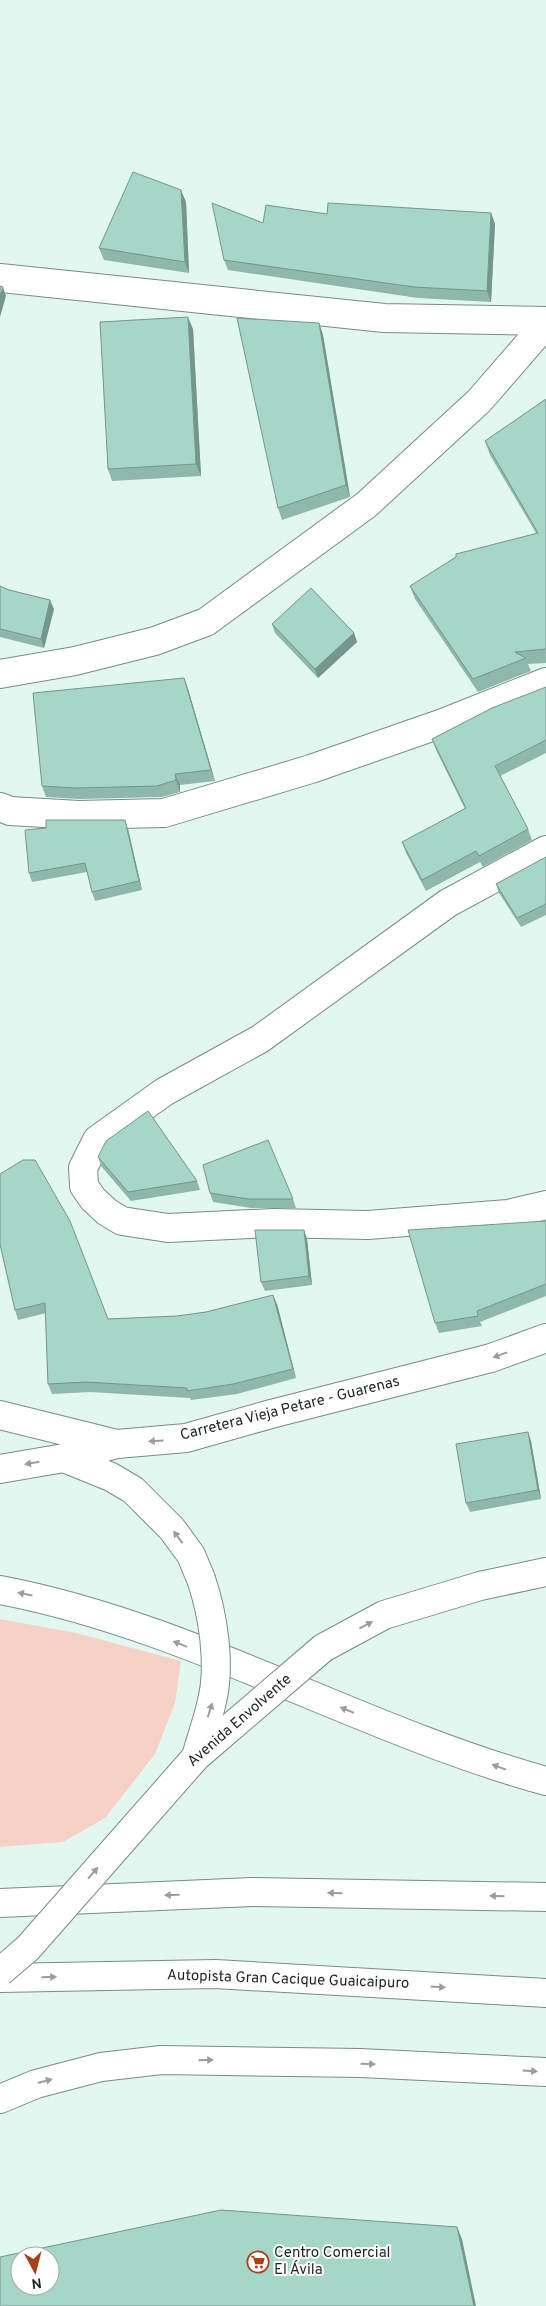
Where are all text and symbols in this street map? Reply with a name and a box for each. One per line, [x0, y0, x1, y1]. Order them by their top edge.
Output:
one-way arrow [492, 1351, 507, 1359]
street label: Carretera Vieja Petare - Guarenas [178, 1372, 402, 1446]
one-way arrow [148, 1437, 164, 1445]
one-way arrow [24, 1460, 40, 1468]
one-way arrow [173, 1530, 183, 1544]
one-way arrow [17, 1590, 33, 1598]
one-way arrow [359, 1620, 373, 1629]
one-way arrow [173, 1639, 187, 1647]
street label: Avenida Envolvente [184, 1670, 296, 1772]
one-way arrow [206, 1702, 214, 1717]
one-way arrow [339, 1706, 354, 1714]
one-way arrow [492, 1763, 507, 1770]
one-way arrow [88, 1867, 99, 1880]
one-way arrow [327, 1889, 343, 1897]
one-way arrow [164, 1892, 180, 1900]
one-way arrow [489, 1892, 505, 1900]
street label: Autopista Gran Cacique Guaicaipuro [167, 1966, 409, 1994]
one-way arrow [41, 1973, 57, 1981]
one-way arrow [431, 1983, 447, 1991]
one-way arrow [198, 2056, 214, 2064]
one-way arrow [360, 2060, 376, 2068]
one-way arrow [523, 2067, 539, 2075]
one-way arrow [38, 2077, 53, 2085]
place label: Centro Comercial El Ávila [274, 2244, 390, 2280]
north arrow [10, 2246, 60, 2296]
supermarket icon: Centro Comercial El Ávila [246, 2250, 270, 2274]
text: N [30, 2273, 42, 2291]

